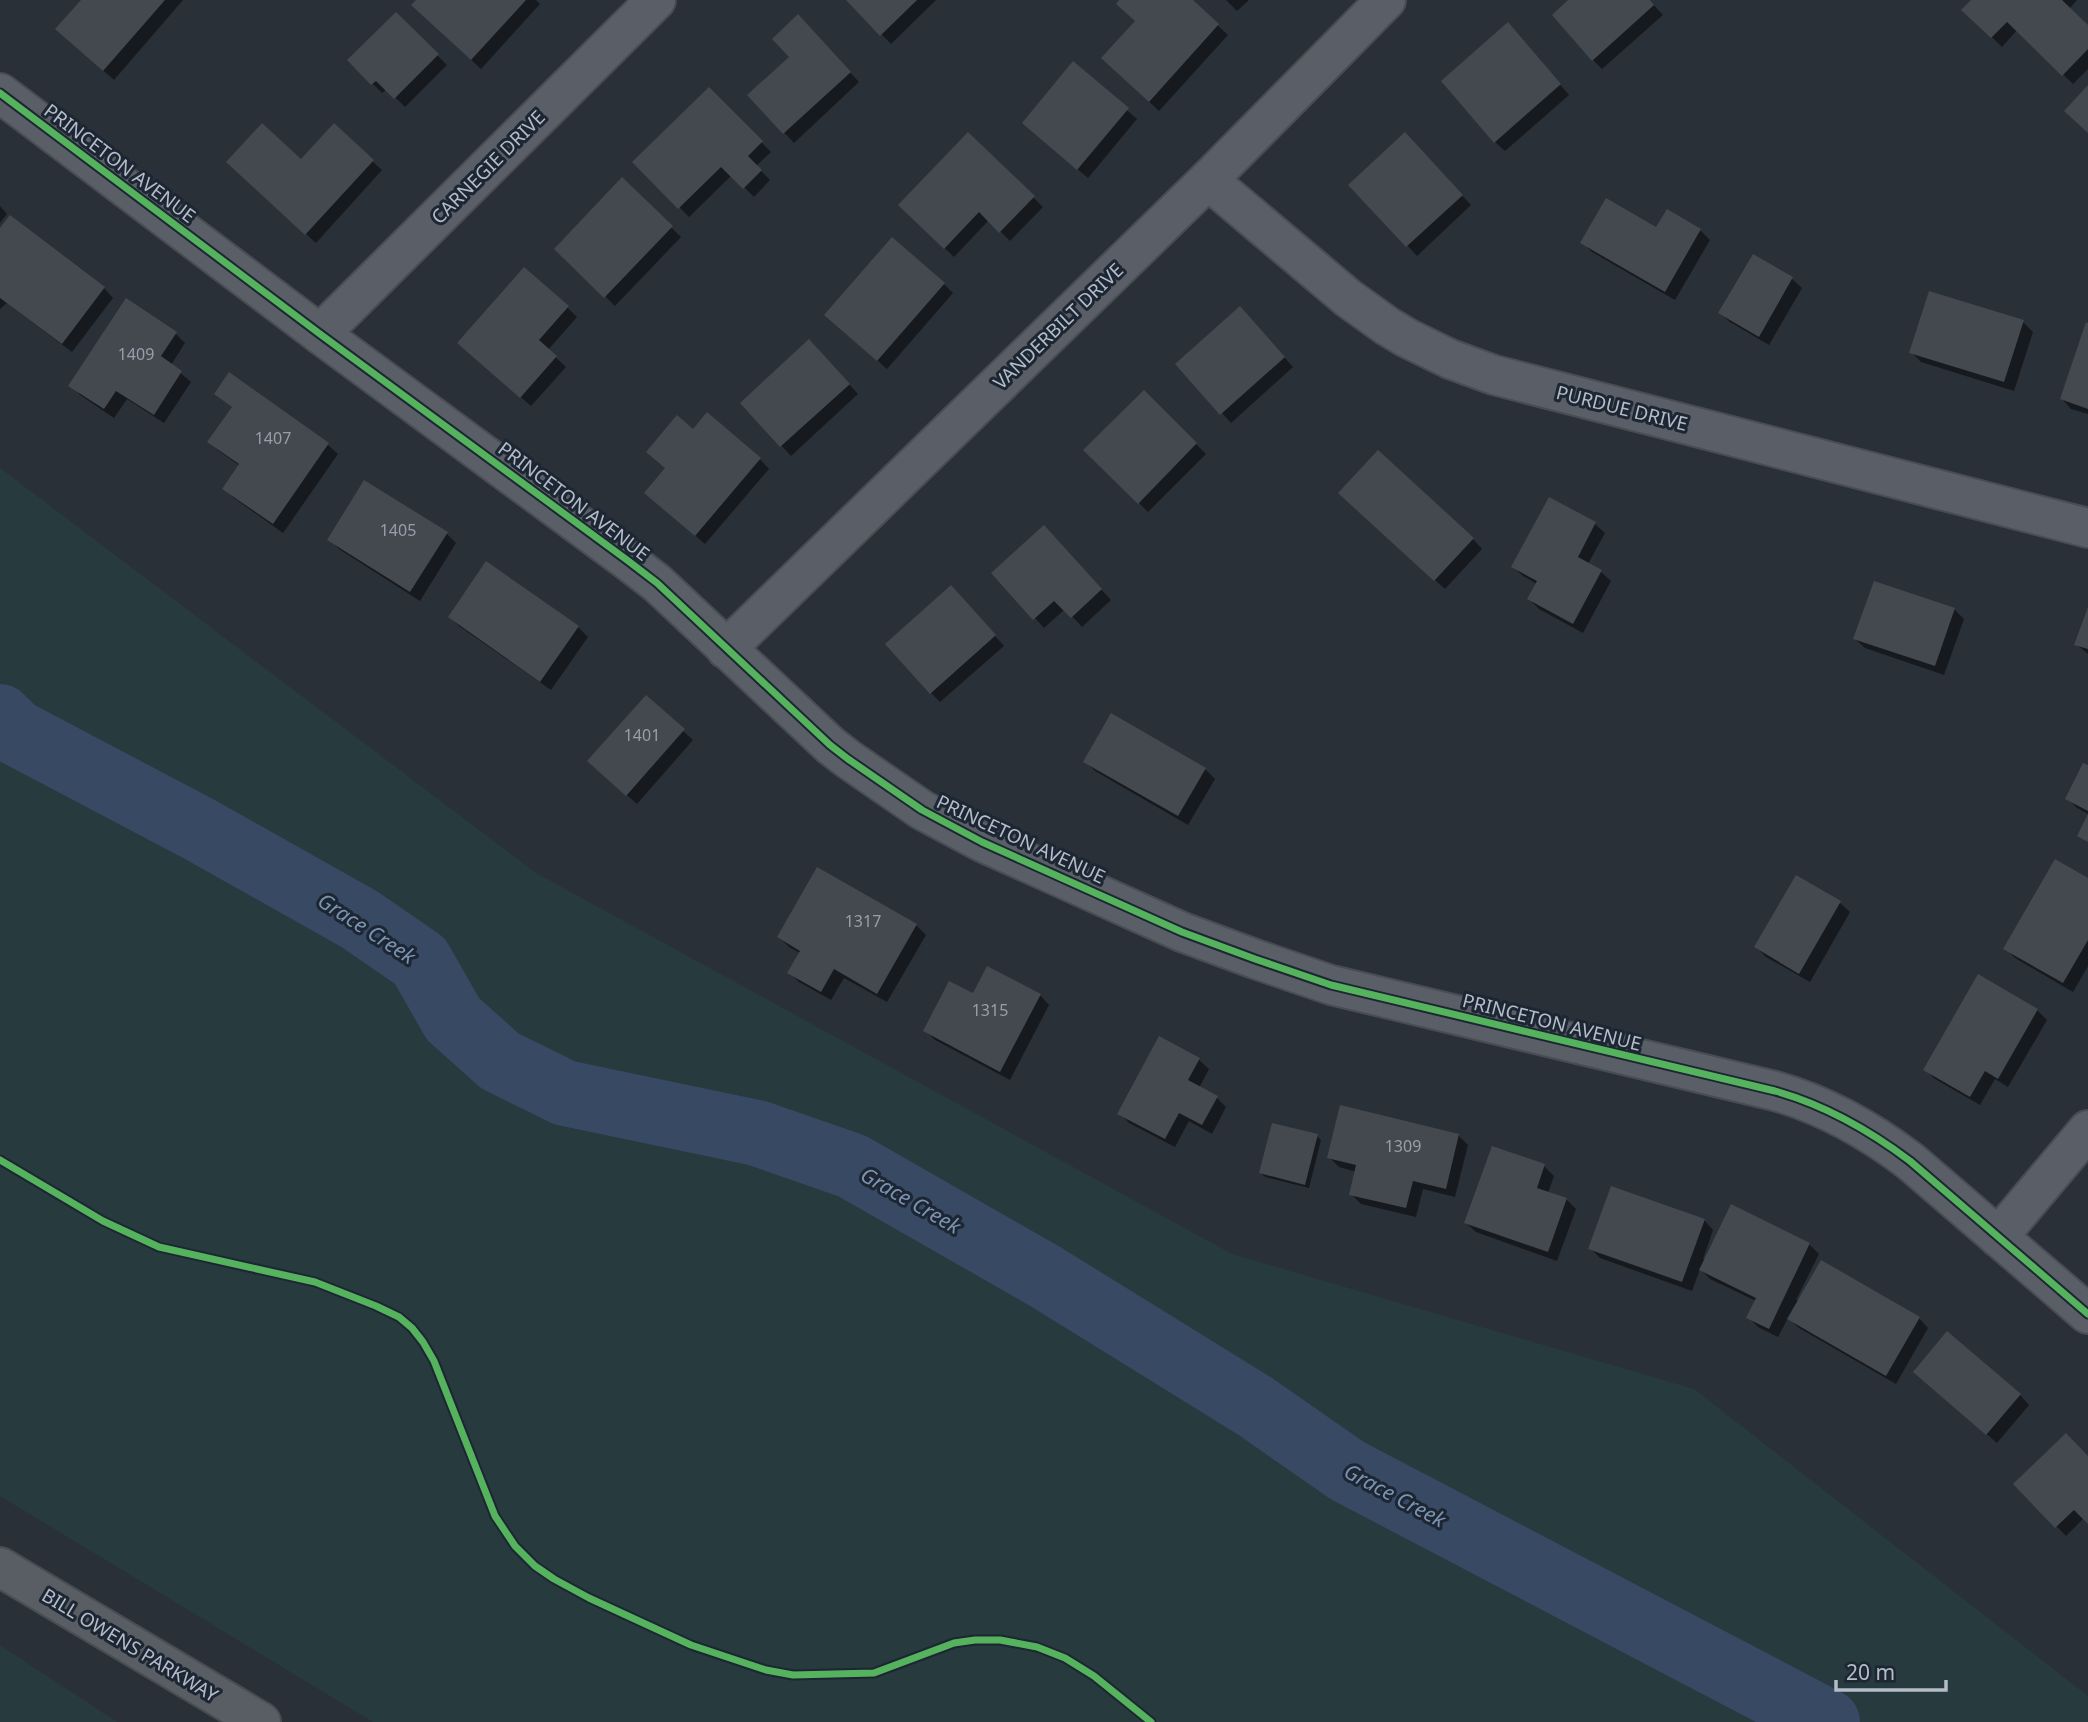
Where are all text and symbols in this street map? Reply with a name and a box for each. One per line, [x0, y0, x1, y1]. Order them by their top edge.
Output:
street label: PRINCETON AVENUE [39, 97, 201, 229]
street label: CARNEGIE DRIVE [425, 104, 551, 230]
street label: VANDERBILT DRIVE [987, 257, 1129, 395]
house number: 1409 [118, 343, 154, 365]
street label: PURDUE DRIVE [1554, 379, 1690, 437]
house number: 1407 [255, 427, 291, 449]
street label: PRINCETON AVENUE [493, 435, 655, 567]
house number: 1405 [380, 519, 416, 541]
house number: 1401 [624, 724, 660, 746]
street label: PRINCETON AVENUE [932, 788, 1110, 890]
water label: Grace Creek [313, 886, 423, 971]
house number: 1317 [845, 910, 881, 932]
street label: PRINCETON AVENUE [1460, 987, 1644, 1057]
house number: 1315 [972, 999, 1008, 1021]
house number: 1309 [1385, 1135, 1421, 1157]
water label: Grace Creek [856, 1160, 968, 1241]
water label: Grace Creek [1339, 1457, 1452, 1534]
street label: BILL OWENS PARKWAY [37, 1582, 223, 1708]
scale bar [1836, 1648, 1946, 1692]
text: 20 m [1846, 1658, 1895, 1686]

